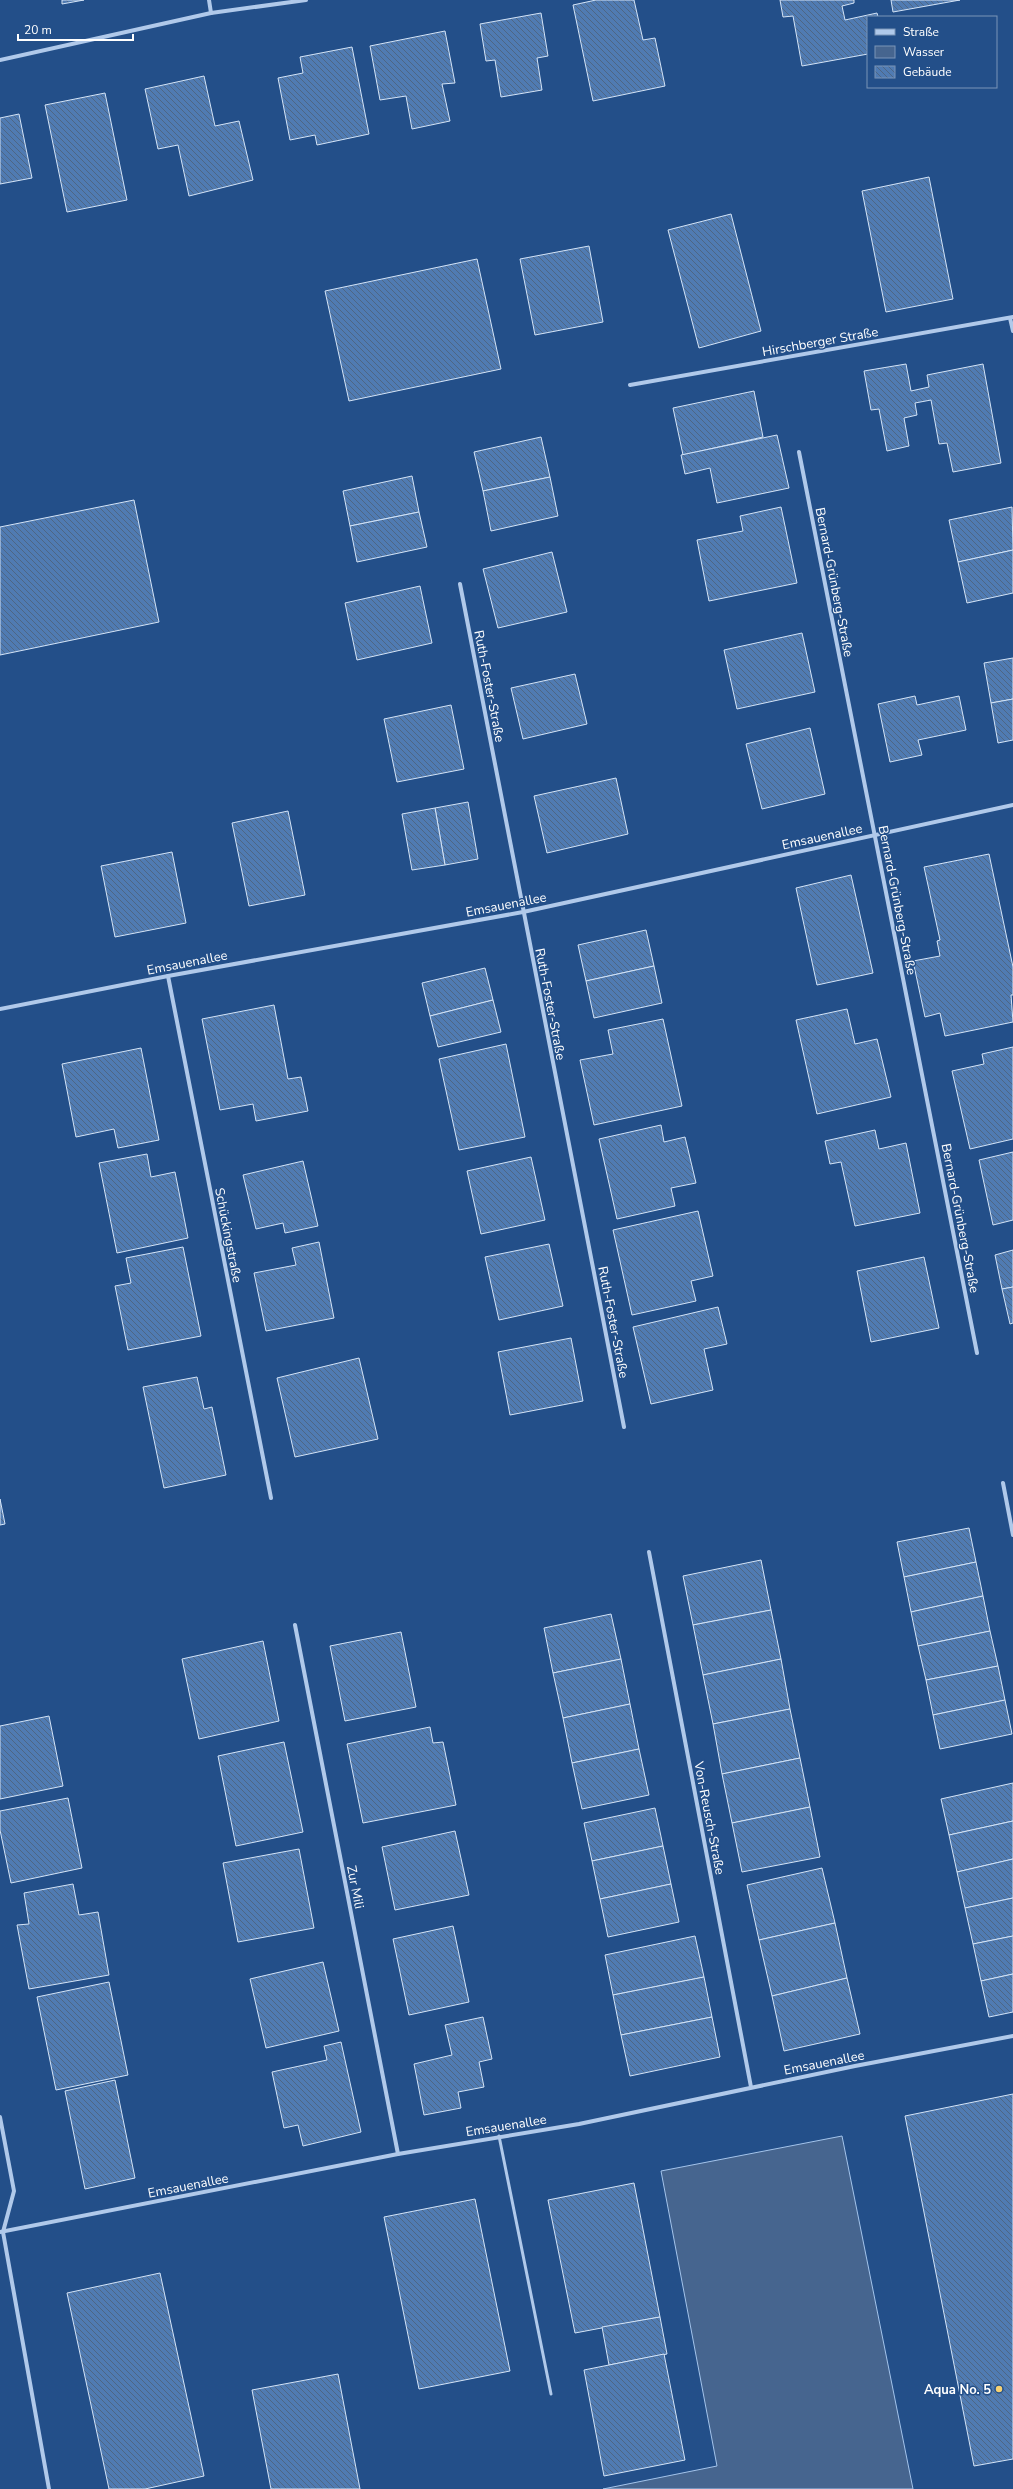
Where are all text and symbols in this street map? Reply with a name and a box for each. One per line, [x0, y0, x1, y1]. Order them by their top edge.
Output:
scale bar [18, 16, 133, 42]
legend [867, 16, 997, 88]
text: 20 m [24, 22, 52, 38]
text: Straße [903, 24, 939, 40]
text: Wasser [903, 44, 945, 60]
text: Gebäude [903, 64, 952, 80]
street label: Hirschberger Straße [761, 323, 880, 361]
street label: Bernard-Grünberg-Straße [811, 506, 857, 659]
street label: Ruth-Foster-Straße [469, 629, 509, 744]
street label: Emsauenallee [780, 820, 864, 854]
street label: Bernard-Grünberg-Straße [874, 824, 920, 977]
street label: Emsauenallee [464, 888, 548, 922]
street label: Emsauenallee [145, 946, 229, 980]
street label: Ruth-Foster-Straße [530, 947, 570, 1062]
street label: Bernard-Grünberg-Straße [937, 1142, 983, 1295]
street label: Schückingstraße [210, 1186, 246, 1284]
street label: Ruth-Foster-Straße [593, 1265, 633, 1380]
street label: Von-Reusch-Straße [689, 1759, 729, 1876]
street label: Zur Mili [342, 1864, 368, 1910]
street label: Emsauenallee [782, 2046, 866, 2080]
street label: Emsauenallee [464, 2111, 548, 2141]
street label: Emsauenallee [146, 2169, 230, 2203]
place label: Aqua No. 5 [924, 2381, 991, 2399]
marker: Aqua No. 5 [994, 2384, 1004, 2394]

